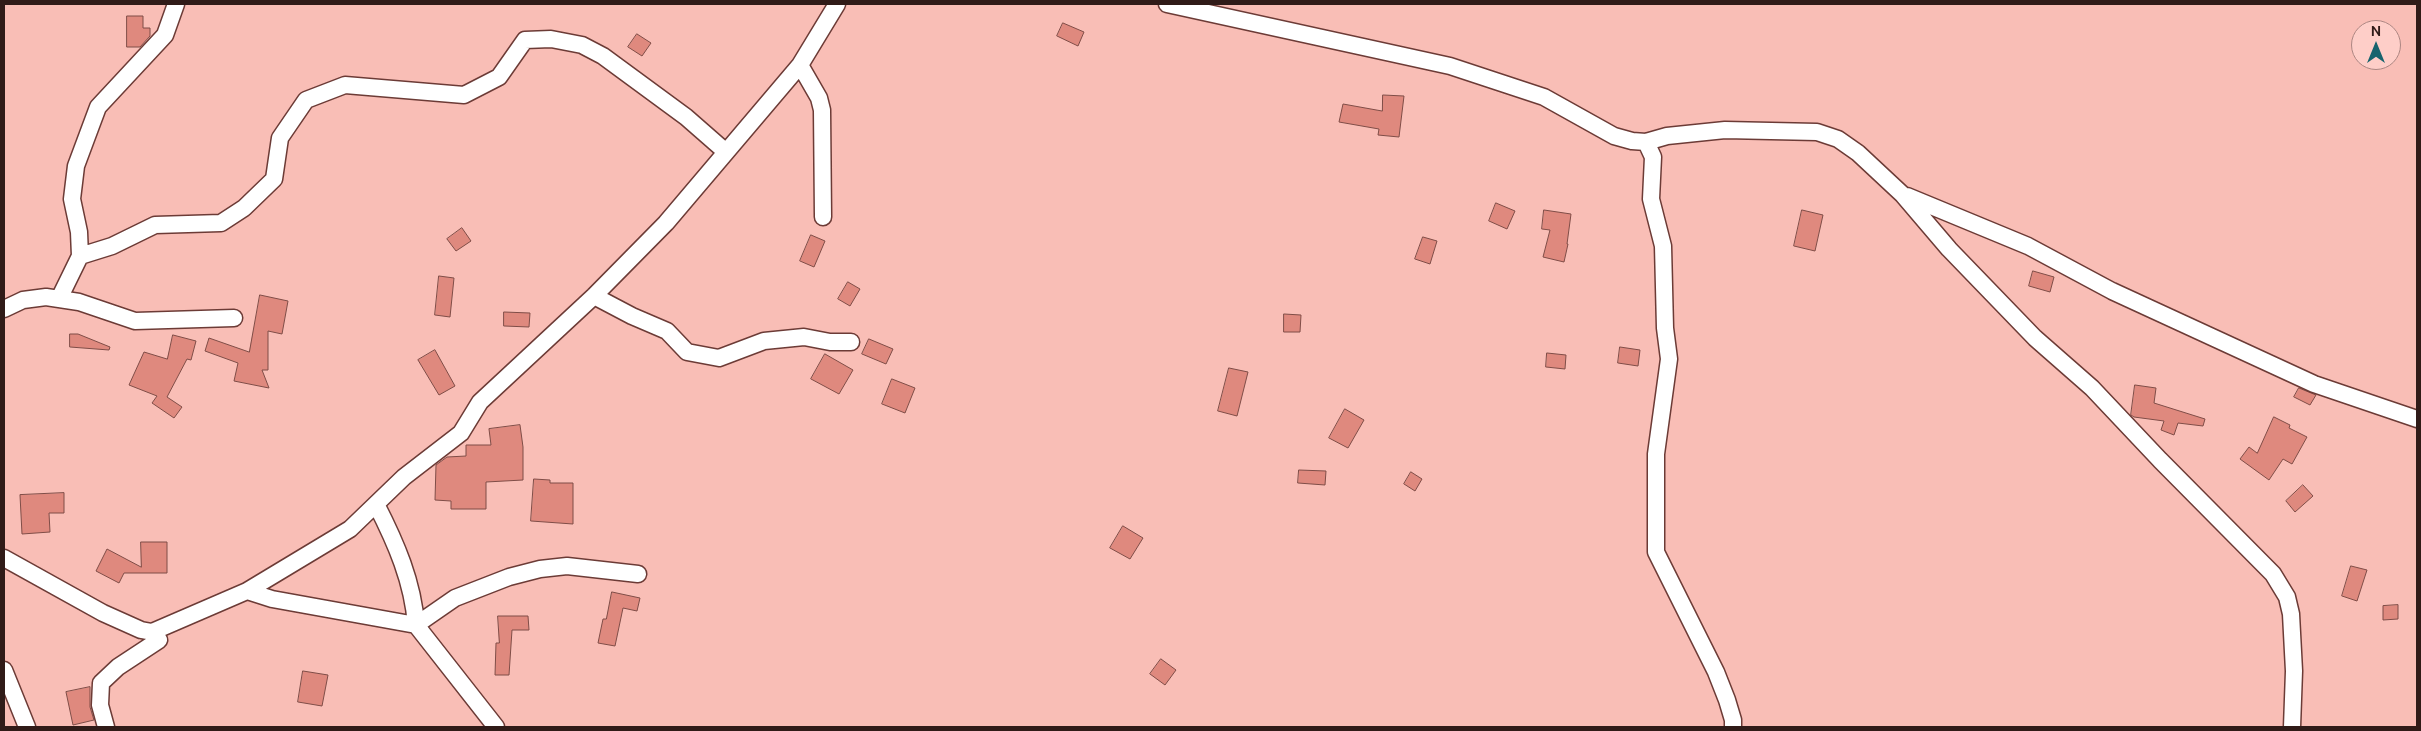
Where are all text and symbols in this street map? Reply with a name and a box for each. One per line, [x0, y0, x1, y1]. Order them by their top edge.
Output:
north arrow [2351, 20, 2401, 70]
text: N [2371, 23, 2381, 39]

